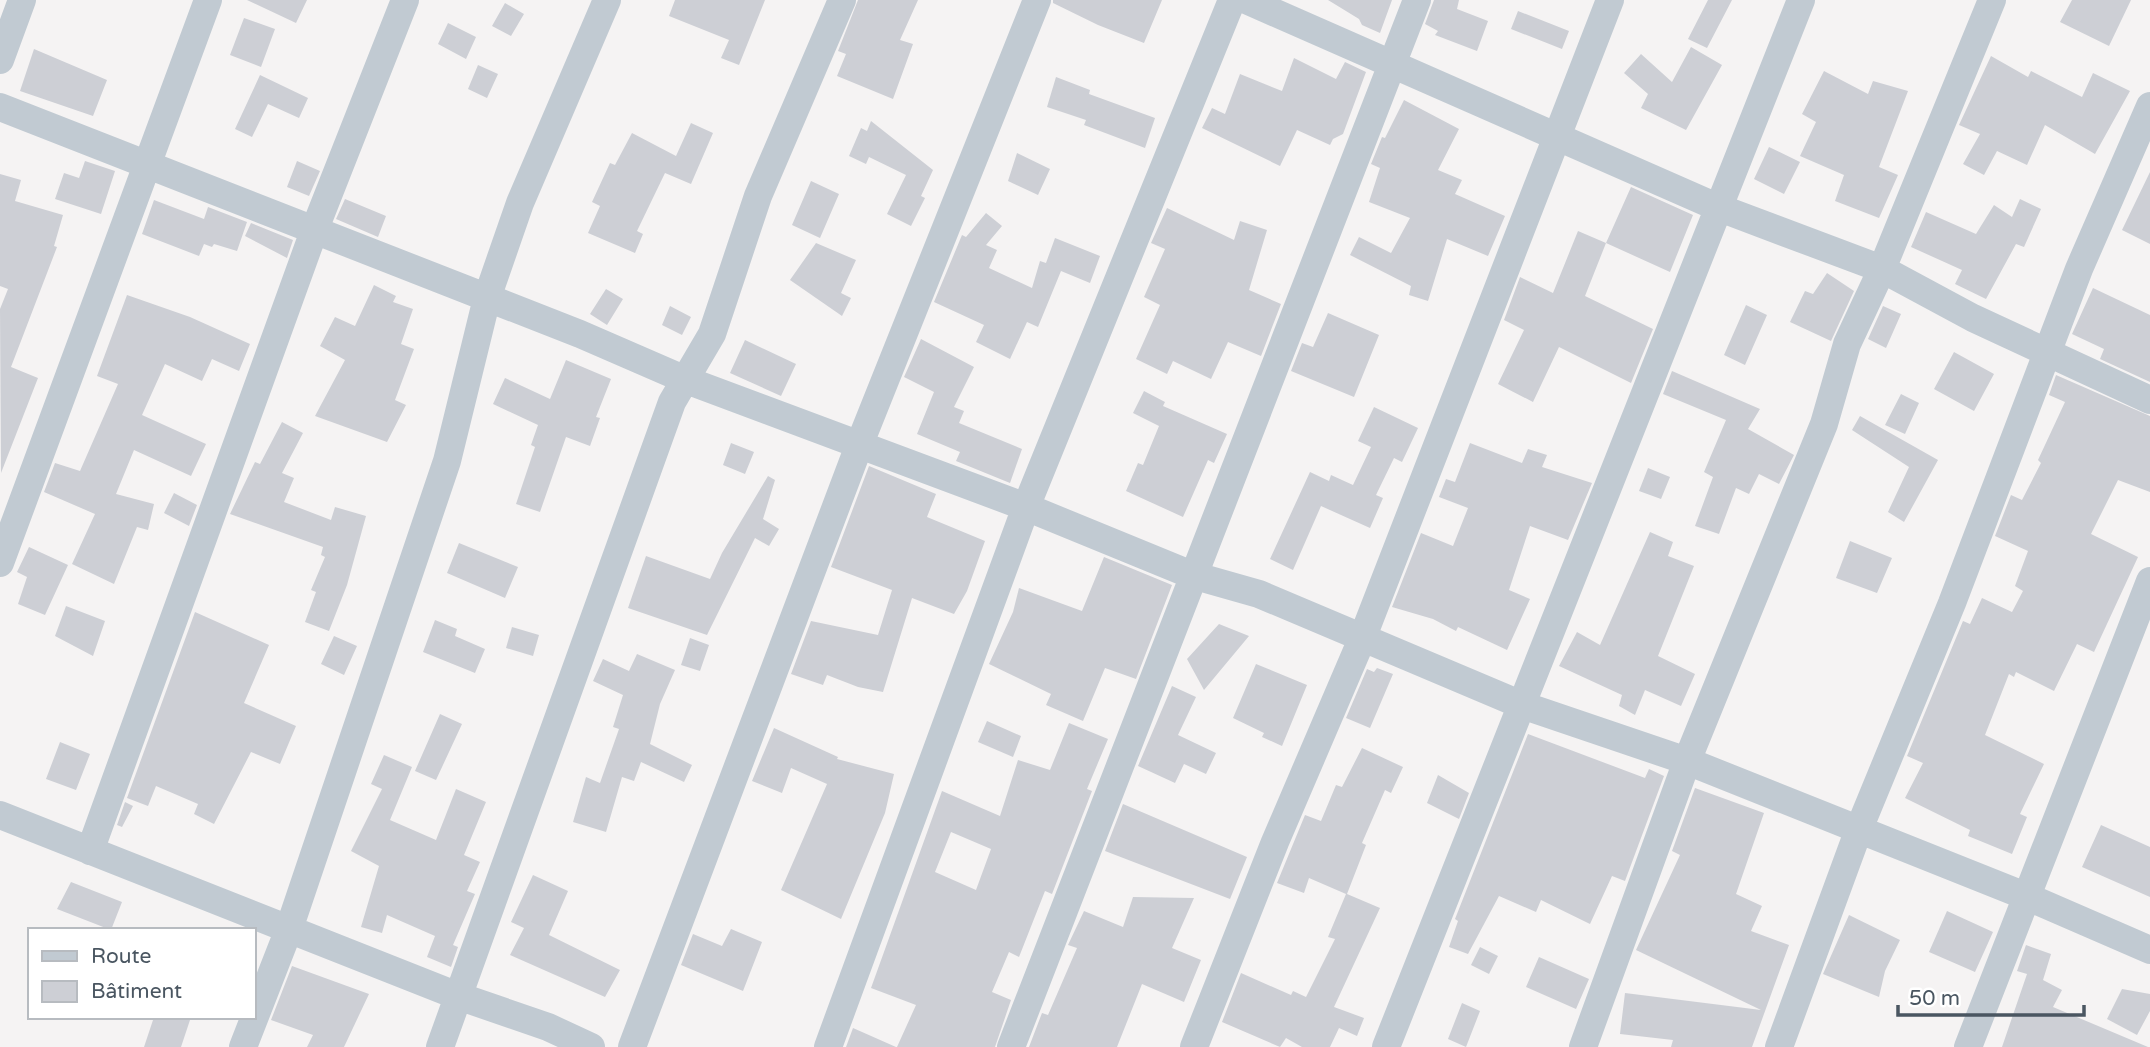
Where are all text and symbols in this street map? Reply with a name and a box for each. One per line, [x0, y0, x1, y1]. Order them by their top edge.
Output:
legend [28, 928, 256, 1019]
text: Route [91, 944, 151, 969]
scale bar [1898, 974, 2084, 1018]
text: Bâtiment [91, 979, 182, 1004]
text: 50 m [1909, 986, 1960, 1011]

